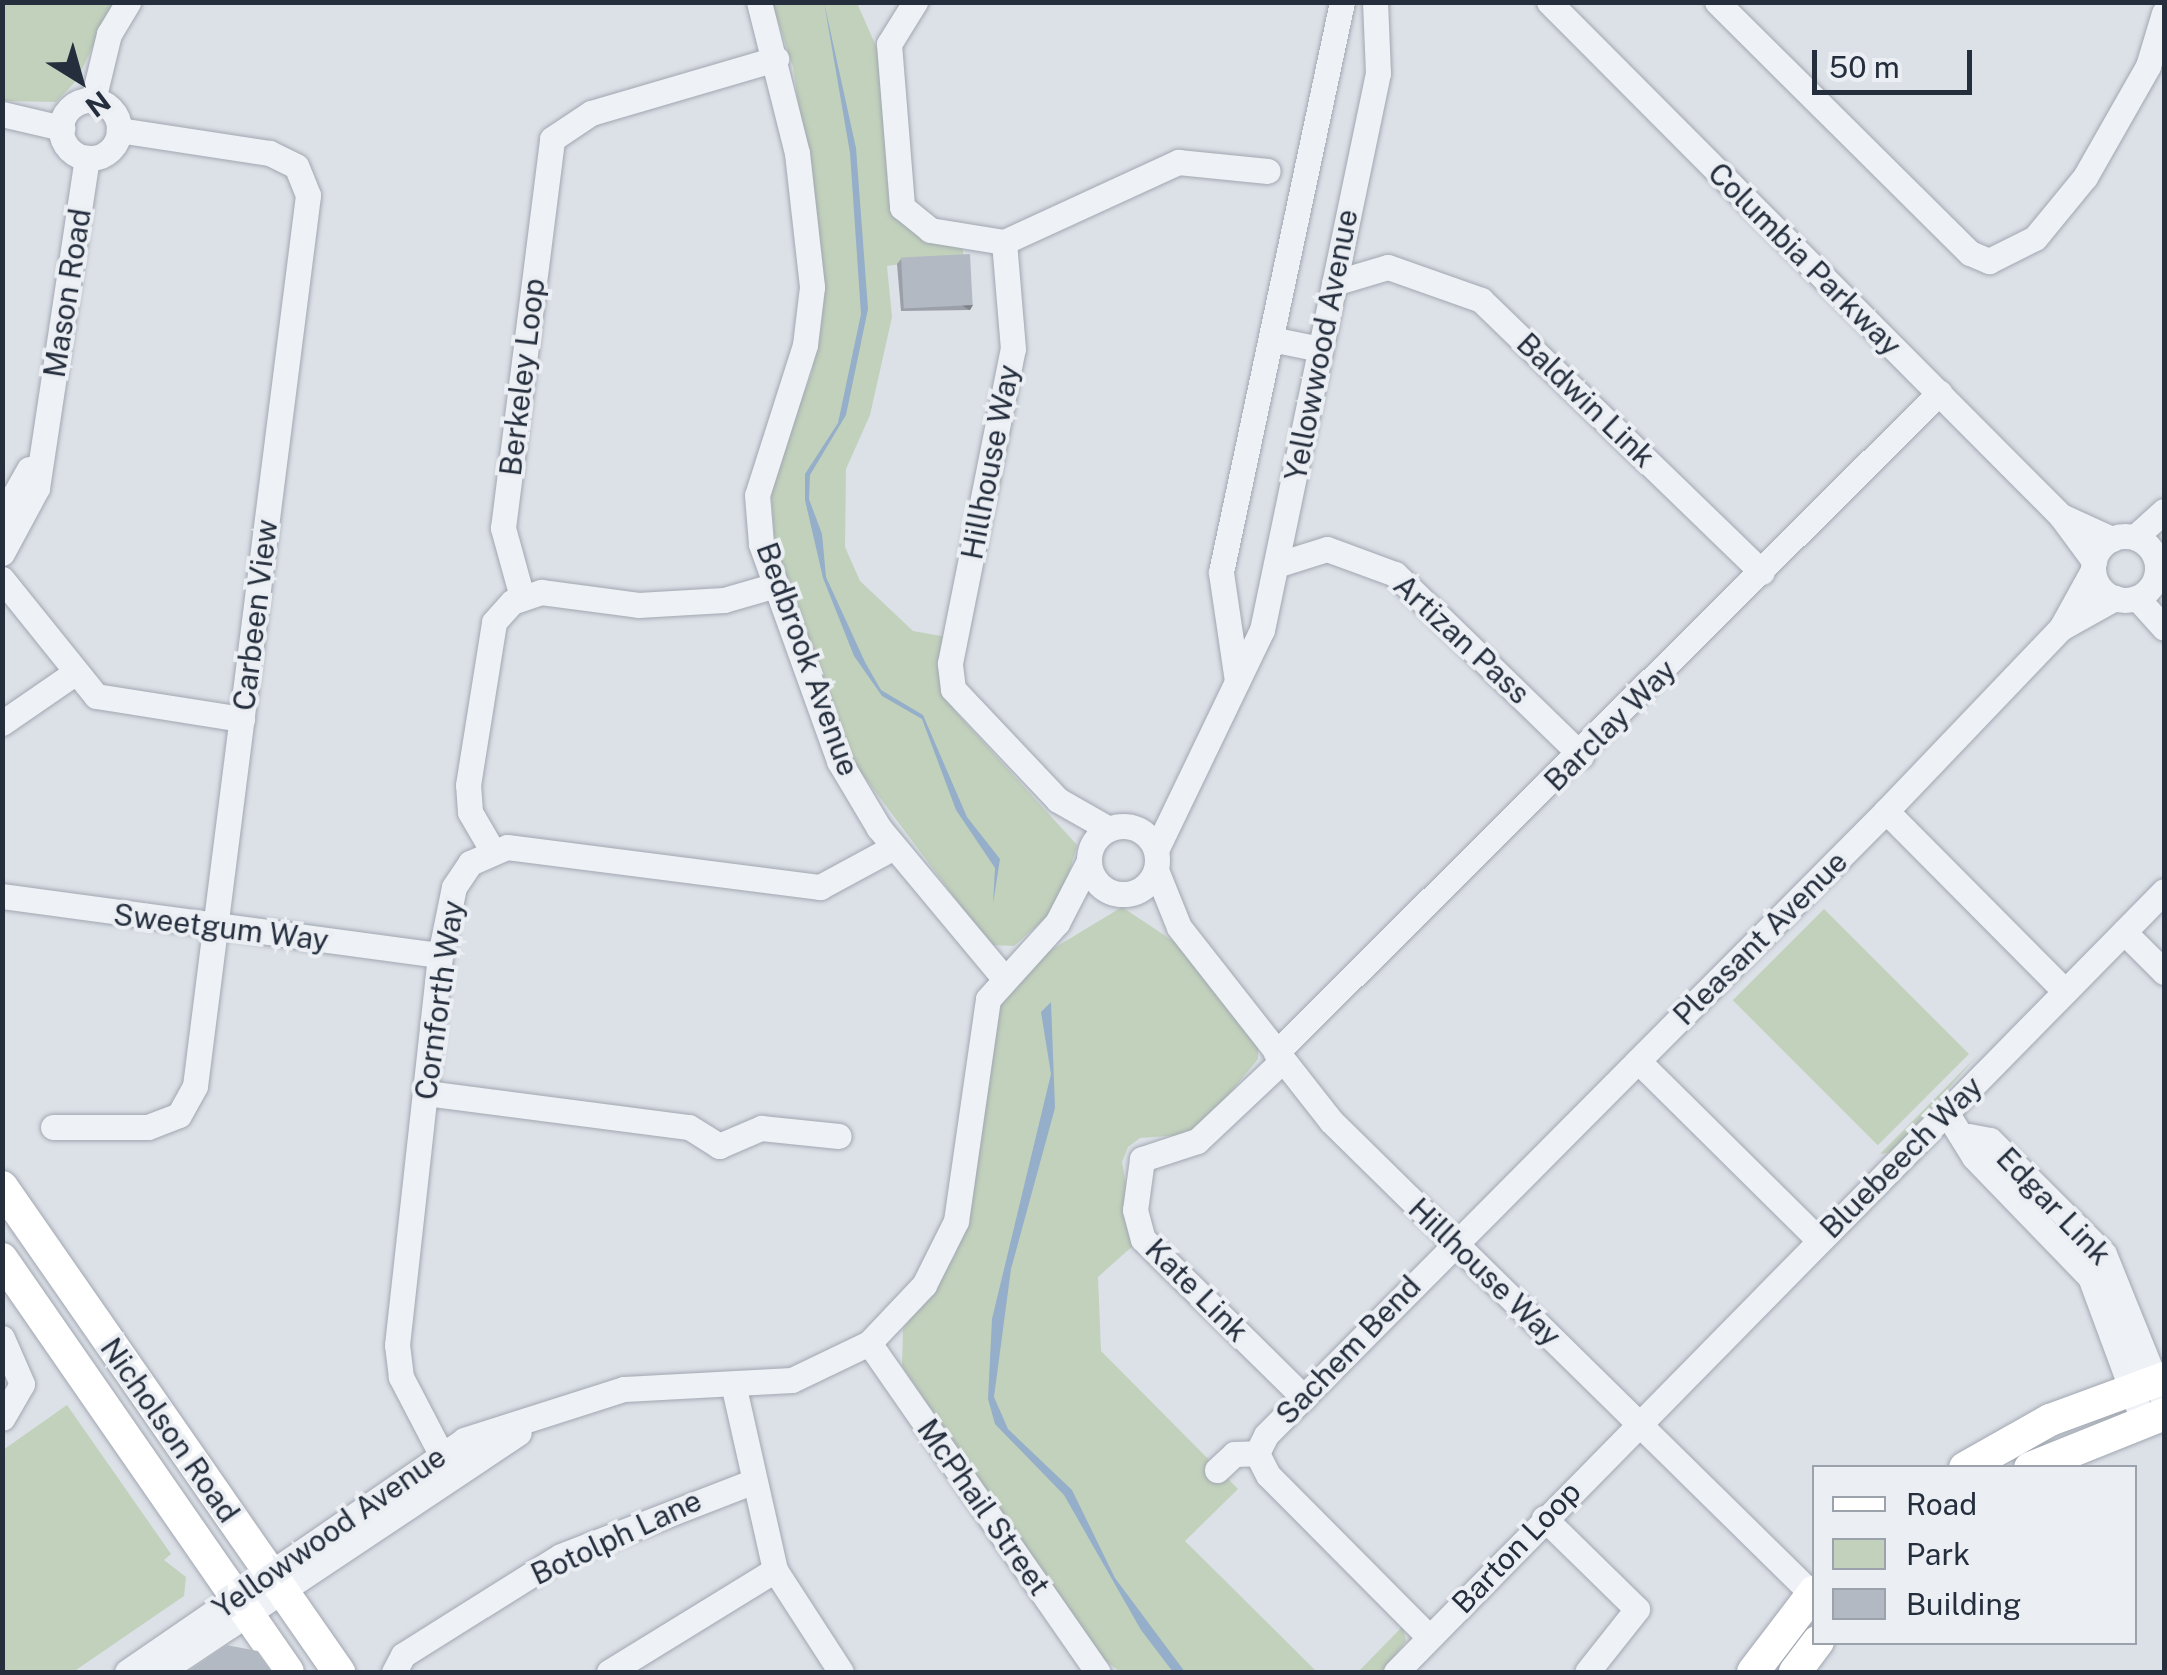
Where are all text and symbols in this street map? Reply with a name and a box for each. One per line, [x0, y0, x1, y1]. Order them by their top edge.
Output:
north arrow [30, 30, 130, 130]
scale bar [1817, 30, 1977, 92]
text: 50 m [1829, 49, 1900, 85]
text: N [80, 85, 117, 124]
street label: Columbia Parkway [1701, 155, 1909, 363]
street label: Mason Road [36, 206, 98, 380]
street label: Yellowwood Avenue [1277, 206, 1365, 484]
street label: Berkeley Loop [492, 276, 552, 478]
street label: Baldwin Link [1510, 325, 1662, 475]
street label: Hillhouse Way [953, 361, 1027, 563]
street label: Carbeen View [225, 517, 285, 713]
street label: Bedbrook Avenue [749, 537, 867, 781]
street label: Artizan Pass [1386, 567, 1538, 711]
street label: Barclay Way [1536, 651, 1684, 799]
street label: Pleasant Avenue [1666, 844, 1854, 1032]
street label: Sweetgum Way [111, 896, 331, 958]
street label: Cornforth Way [407, 898, 471, 1102]
street label: Bluebeech Way [1812, 1068, 1990, 1246]
street label: Edgar Link [1989, 1140, 2119, 1272]
street label: Hillhouse Way [1401, 1190, 1569, 1354]
street label: Kate Link [1138, 1231, 1256, 1349]
street label: Sachem Bend [1268, 1268, 1428, 1432]
street label: Nicholson Road [93, 1331, 247, 1529]
street label: McPhail Street [910, 1412, 1058, 1602]
street label: Yellowwood Avenue [206, 1438, 452, 1626]
legend [1812, 1465, 2137, 1645]
street label: Barton Loop [1444, 1474, 1588, 1620]
street label: Botolph Lane [525, 1482, 707, 1592]
text: Road [1906, 1486, 1977, 1522]
text: Park [1906, 1536, 1970, 1572]
text: Building [1906, 1586, 2021, 1622]

